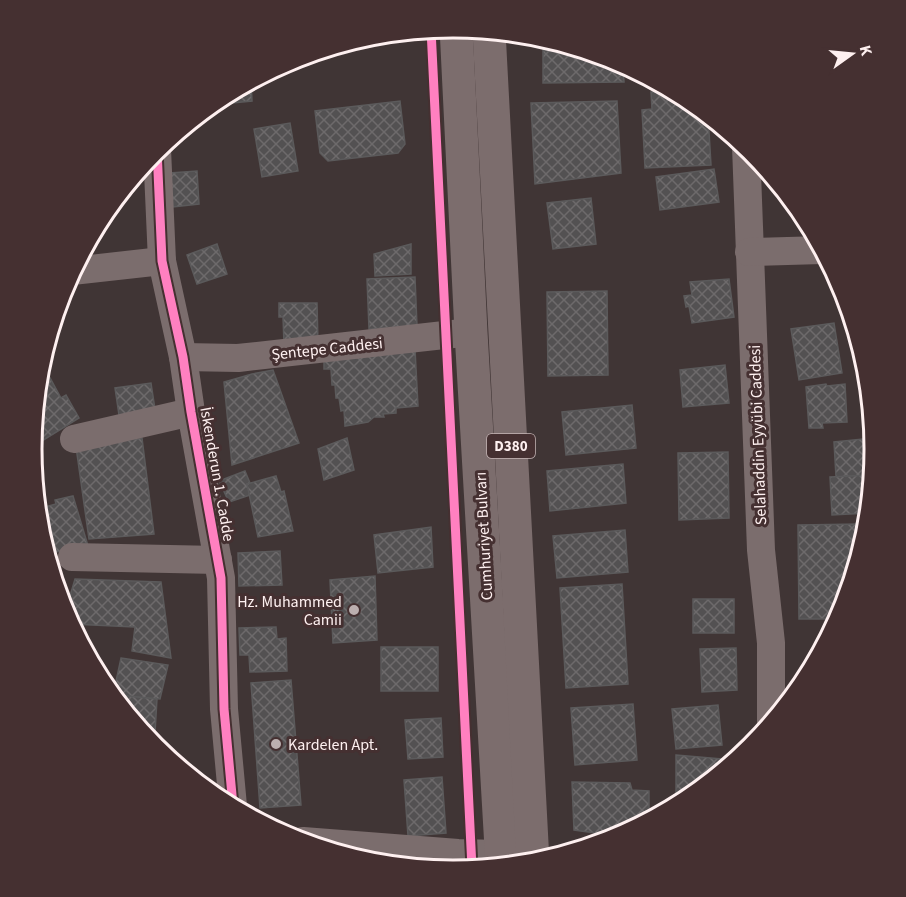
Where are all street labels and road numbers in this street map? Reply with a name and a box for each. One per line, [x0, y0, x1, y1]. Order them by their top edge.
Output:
street label: Şentepe Caddesi [270, 332, 384, 366]
street label: Selahaddin Eyyübi Caddesi [744, 344, 772, 526]
street label: İskenderun 1. Cadde [194, 405, 240, 543]
road number: D380 [487, 434, 535, 458]
street label: Cumhuriyet Bulvarı [470, 471, 498, 601]

